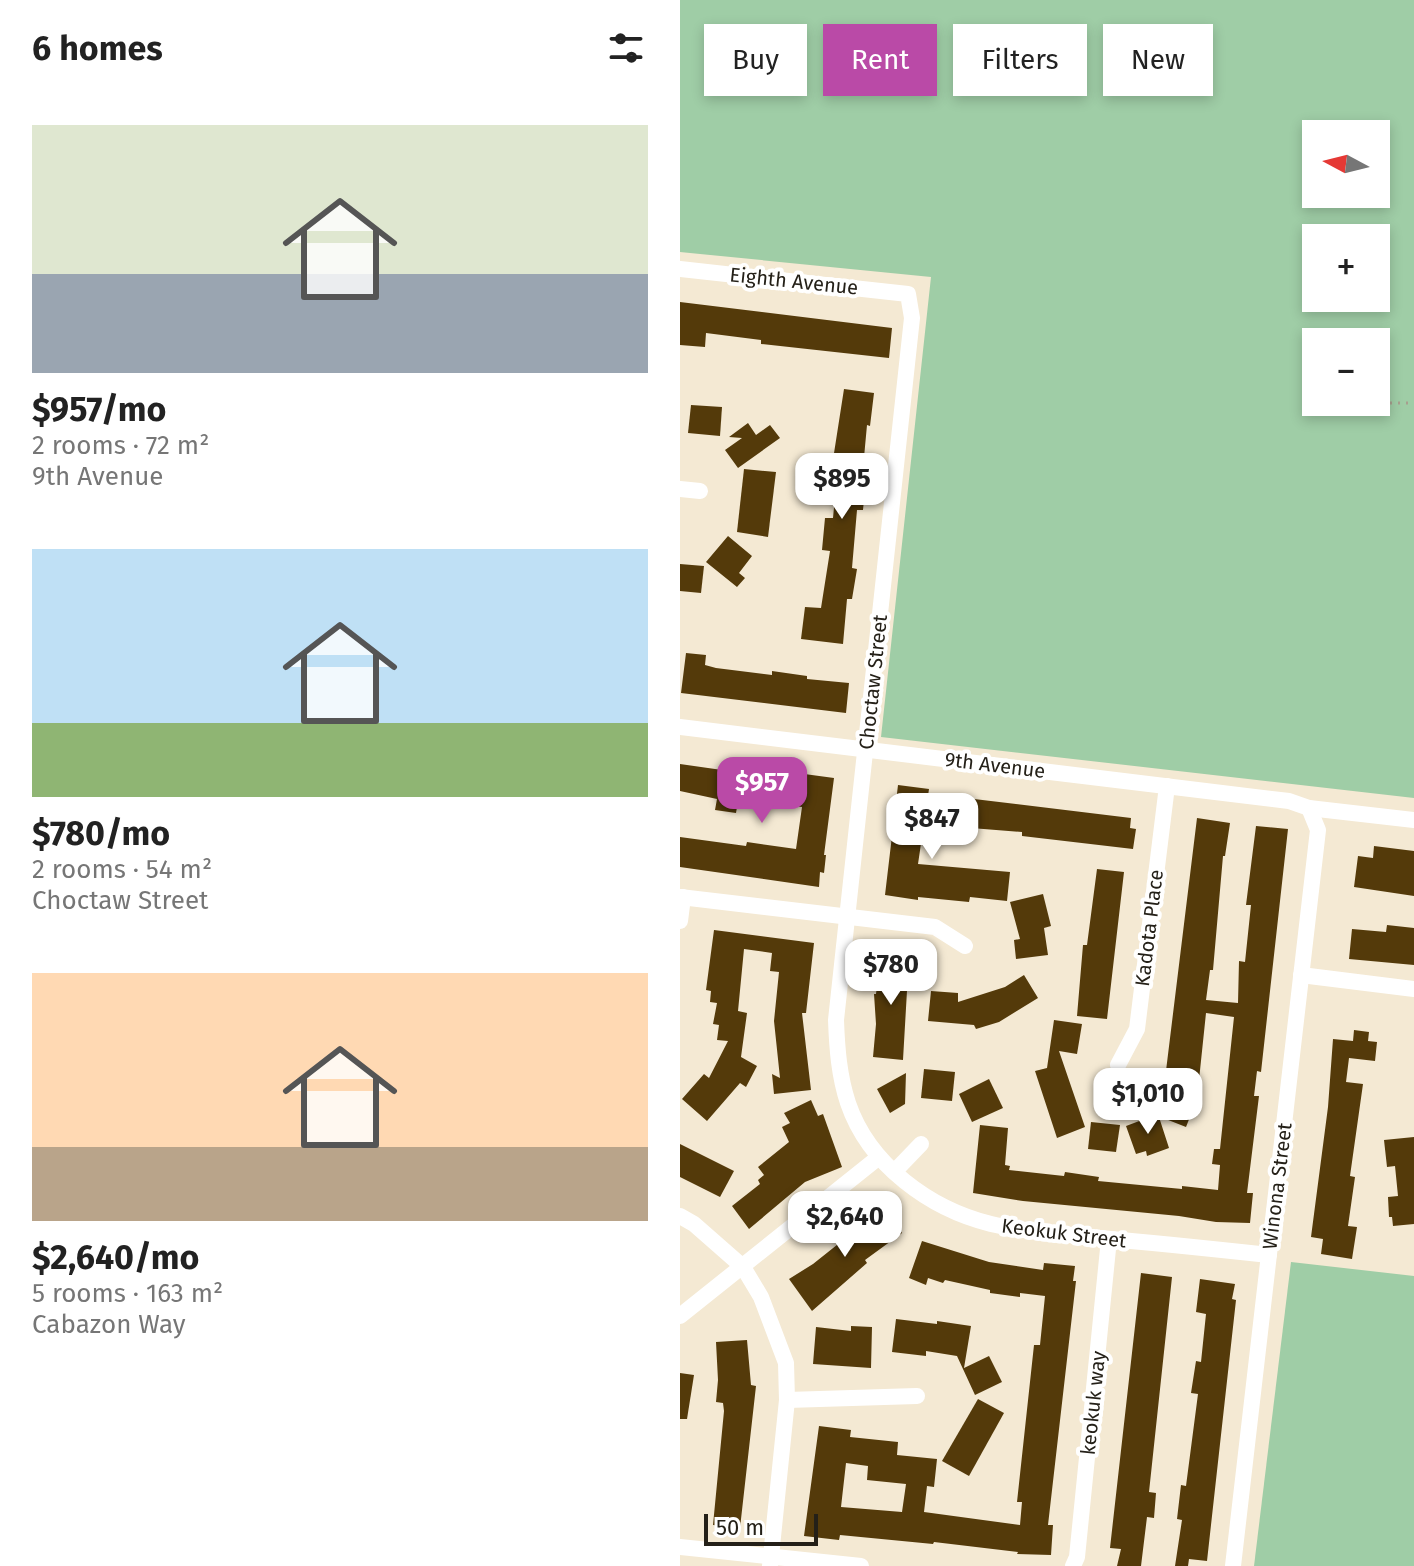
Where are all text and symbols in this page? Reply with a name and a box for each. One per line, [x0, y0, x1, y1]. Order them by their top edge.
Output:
chip: Buy [704, 24, 807, 96]
chip: Rent [823, 24, 937, 96]
chip: Filters [953, 24, 1087, 96]
chip: New [1103, 24, 1213, 96]
icon: filters [604, 26, 648, 70]
text: 6 homes [32, 28, 163, 69]
north arrow [1302, 120, 1390, 208]
map controls [1302, 120, 1390, 416]
icon: home [268, 177, 412, 321]
button: + [1302, 224, 1390, 312]
street label: Eighth Avenue [729, 262, 859, 300]
button: − [1302, 328, 1390, 416]
text: $957/mo [32, 389, 166, 430]
text: 2 rooms · 72 m² [32, 430, 209, 461]
pin: $895 [795, 453, 889, 521]
text: 9th Avenue [32, 461, 163, 492]
text: $895 [813, 463, 871, 494]
icon: home [268, 601, 412, 745]
street label: Choctaw Street [854, 612, 892, 751]
street label: 9th Avenue [943, 747, 1047, 783]
pin: $957 [715, 757, 809, 825]
text: $957 [735, 767, 789, 798]
pin: $847 [885, 793, 979, 861]
text: $847 [904, 803, 960, 834]
text: $780/mo [32, 813, 170, 854]
text: 2 rooms · 54 m² [32, 854, 212, 885]
street label: Kadota Place [1130, 868, 1168, 988]
text: Choctaw Street [32, 885, 208, 916]
pin: $780 [844, 939, 938, 1007]
text: $780 [863, 949, 919, 980]
icon: home [268, 1025, 412, 1169]
pin: $1,010 [1083, 1068, 1213, 1136]
text: $1,010 [1111, 1078, 1185, 1109]
street label: Winona Street [1257, 1120, 1297, 1251]
pin: $2,640 [780, 1191, 910, 1259]
text: $2,640 [806, 1201, 884, 1232]
street label: Keokuk Street [1000, 1213, 1129, 1253]
text: $2,640/mo [32, 1237, 199, 1278]
text: 5 rooms · 163 m² [32, 1278, 223, 1309]
text: Cabazon Way [32, 1309, 186, 1340]
street label: keokuk way [1076, 1350, 1110, 1456]
scale bar [704, 1510, 818, 1546]
text: 50 m [716, 1514, 764, 1541]

